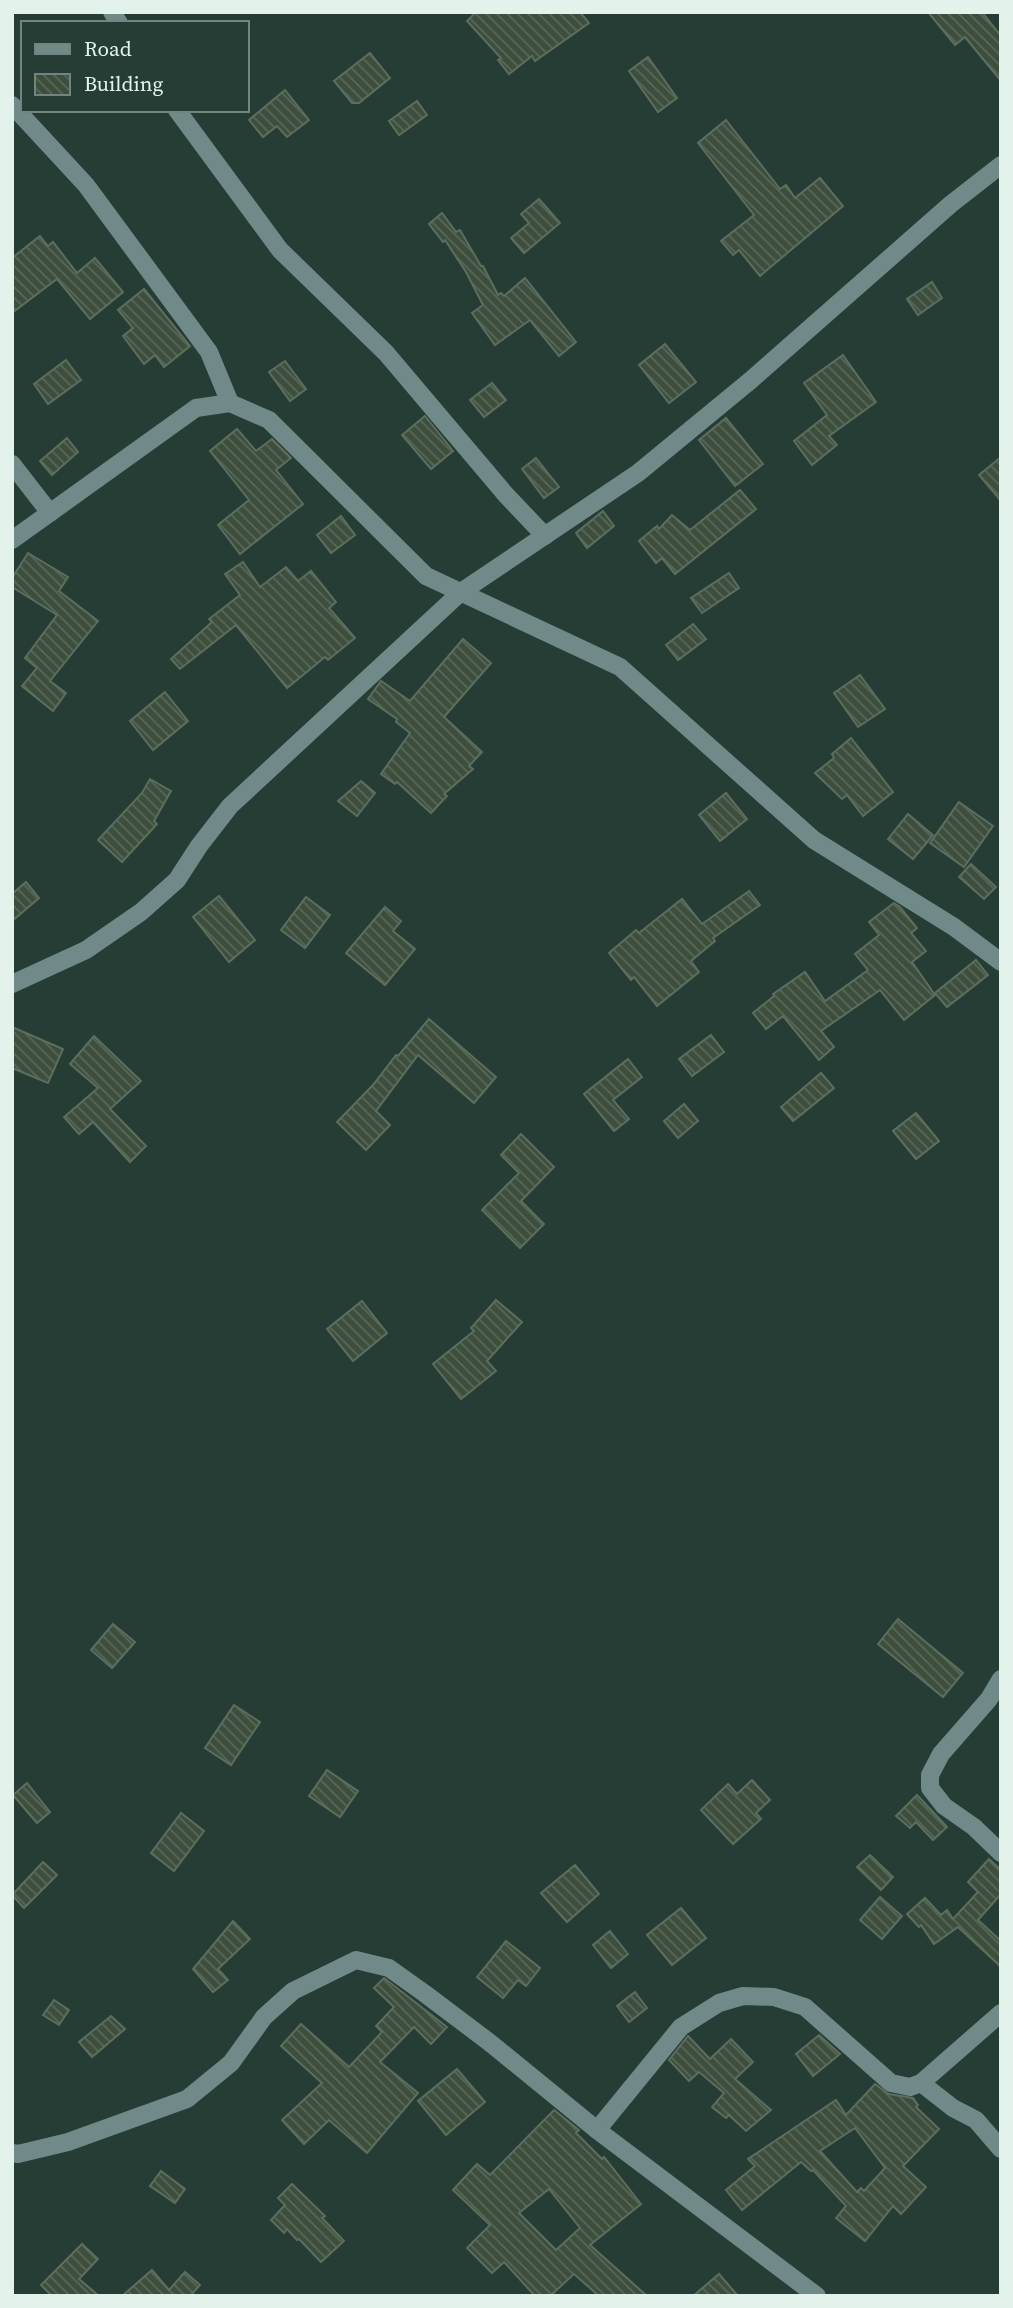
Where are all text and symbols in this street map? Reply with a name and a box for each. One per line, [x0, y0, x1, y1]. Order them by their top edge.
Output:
legend [21, 21, 248, 112]
text: Road [84, 34, 132, 63]
text: Building [84, 69, 163, 98]

